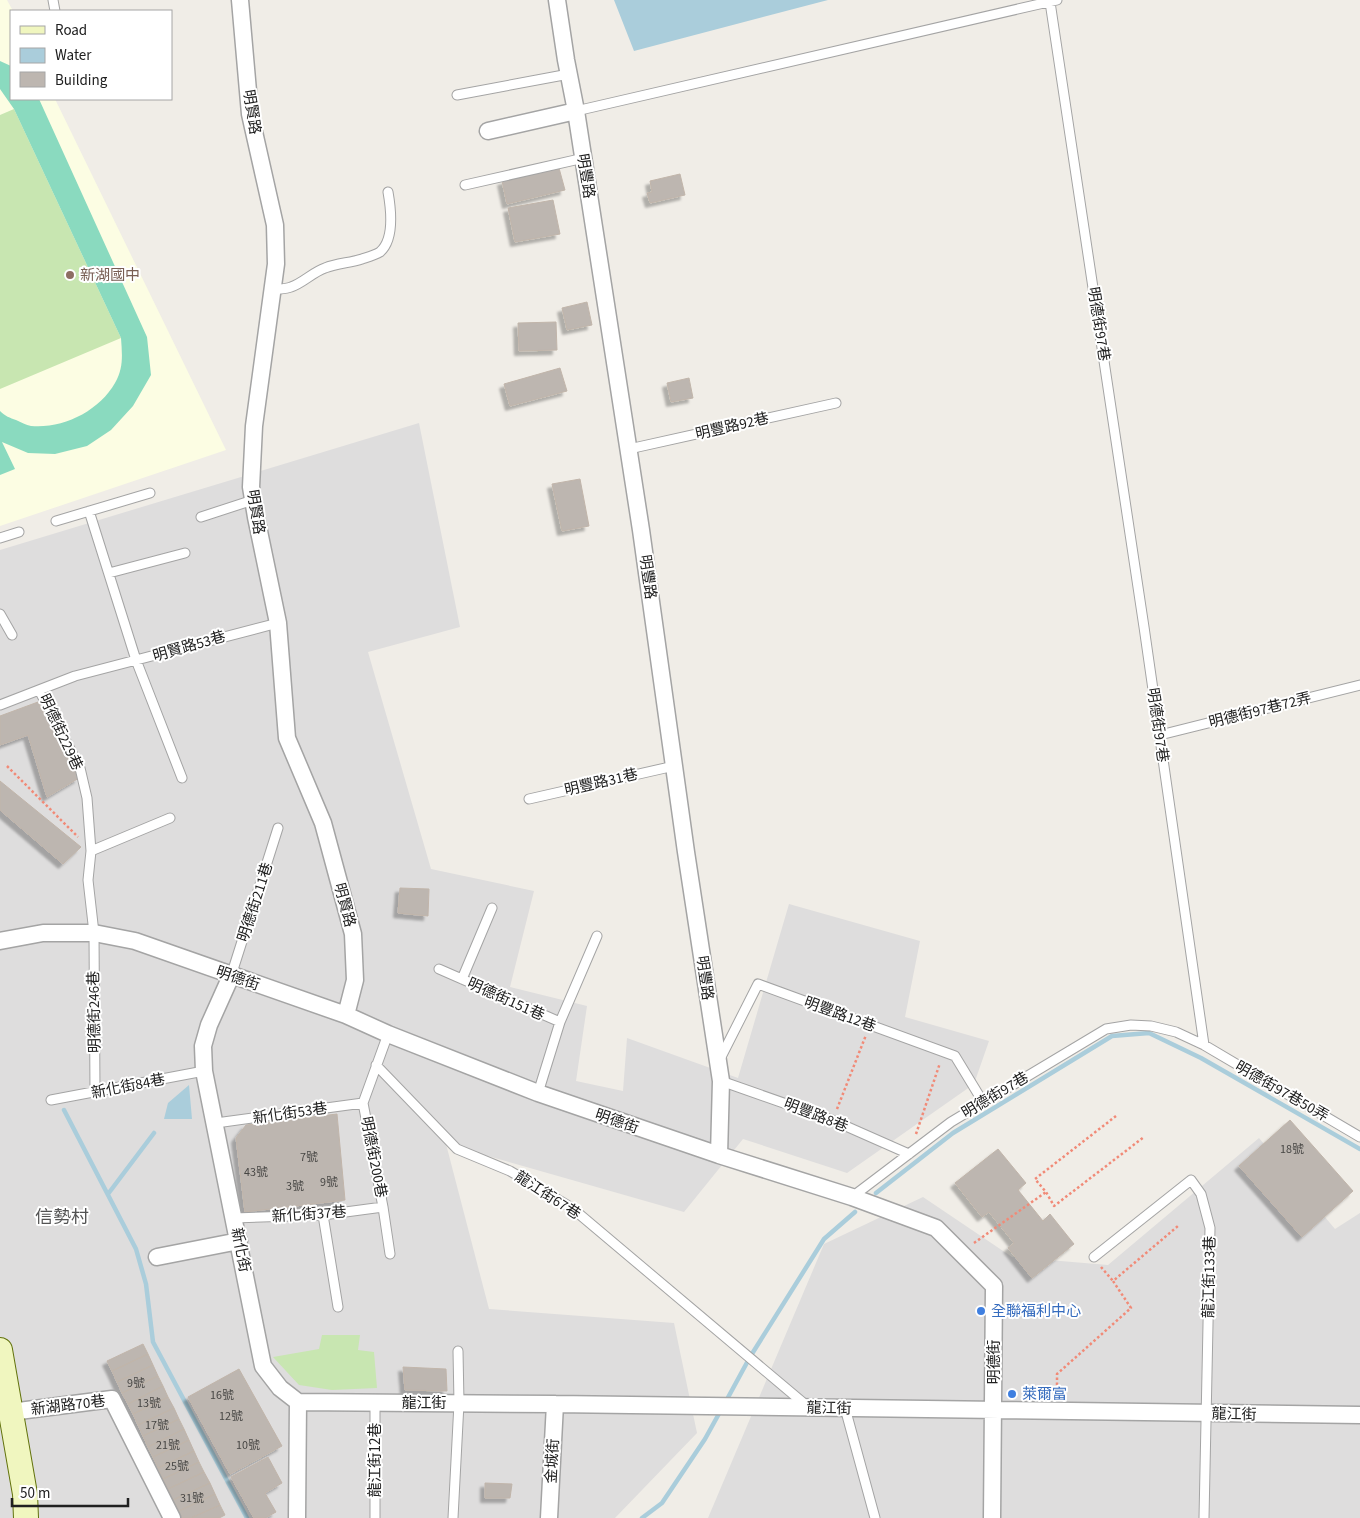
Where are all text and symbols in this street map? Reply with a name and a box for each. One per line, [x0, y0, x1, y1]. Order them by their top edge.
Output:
legend [10, 10, 172, 100]
text: Road [55, 20, 87, 41]
text: Water [55, 45, 92, 66]
text: Building [55, 70, 108, 91]
street label: 明賢路 [238, 88, 265, 136]
street label: 明豐路 [572, 152, 599, 200]
place label: 新湖國中 [80, 265, 140, 286]
marker: 新湖國中 [64, 269, 76, 281]
street label: 明德街97巷 [1082, 285, 1115, 363]
street label: 明豐路92巷 [693, 408, 771, 445]
street label: 明賢路 [242, 488, 269, 536]
street label: 明豐路 [634, 553, 661, 601]
street label: 明賢路53巷 [150, 626, 228, 667]
street label: 明德街97巷 [1142, 687, 1173, 764]
street label: 明德街97巷72弄 [1207, 688, 1314, 733]
street label: 明德街229巷 [34, 690, 87, 774]
street label: 明豐路31巷 [562, 764, 640, 801]
street label: 明德街211巷 [233, 860, 278, 945]
street label: 明賢路 [329, 881, 360, 930]
street label: 明豐路 [691, 954, 718, 1002]
street label: 明德街 [213, 961, 263, 996]
street label: 明德街246巷 [83, 971, 106, 1053]
street label: 明德街151巷 [464, 973, 548, 1026]
street label: 明豐路12巷 [801, 992, 879, 1037]
street label: 明德街97巷50弄 [1231, 1056, 1332, 1127]
street label: 明德街97巷 [958, 1067, 1033, 1124]
street label: 新化街84巷 [89, 1069, 167, 1104]
street label: 明豐路8巷 [781, 1094, 851, 1137]
street label: 新化街53巷 [252, 1098, 329, 1129]
street label: 明德街 [592, 1104, 642, 1139]
street label: 明德街200巷 [355, 1115, 392, 1200]
house number: 18號 [1280, 1141, 1304, 1158]
house number: 7號 [300, 1149, 318, 1166]
house number: 43號 [244, 1164, 268, 1181]
street label: 龍江街67巷 [511, 1166, 585, 1225]
house number: 9號 [320, 1174, 338, 1191]
house number: 3號 [286, 1178, 304, 1195]
street label: 新化街37巷 [271, 1201, 347, 1228]
district label: 信勢村 [35, 1205, 89, 1230]
street label: 新化街 [226, 1226, 255, 1274]
street label: 龍江街133巷 [1198, 1236, 1221, 1318]
place label: 全聯福利中心 [991, 1301, 1081, 1322]
marker: 全聯福利中心 [975, 1305, 987, 1317]
street label: 明德街 [984, 1339, 1005, 1385]
house number: 9號 [127, 1375, 145, 1392]
place label: 萊爾富 [1022, 1384, 1067, 1405]
house number: 16號 [210, 1387, 234, 1404]
marker: 萊爾富 [1006, 1388, 1018, 1400]
street label: 新湖路70巷 [30, 1391, 107, 1420]
street label: 龍江街 [401, 1393, 447, 1414]
house number: 13號 [137, 1395, 161, 1412]
street label: 龍江街 [806, 1398, 852, 1419]
street label: 龍江街 [1211, 1404, 1257, 1425]
house number: 12號 [219, 1408, 243, 1425]
house number: 17號 [145, 1417, 169, 1434]
street label: 龍江街12巷 [365, 1423, 386, 1497]
house number: 21號 [156, 1437, 180, 1454]
house number: 10號 [236, 1437, 260, 1454]
street label: 金城街 [541, 1438, 564, 1484]
house number: 25號 [165, 1458, 189, 1475]
scale bar [12, 1476, 129, 1508]
text: 50 m [20, 1483, 50, 1504]
house number: 31號 [180, 1490, 204, 1507]

